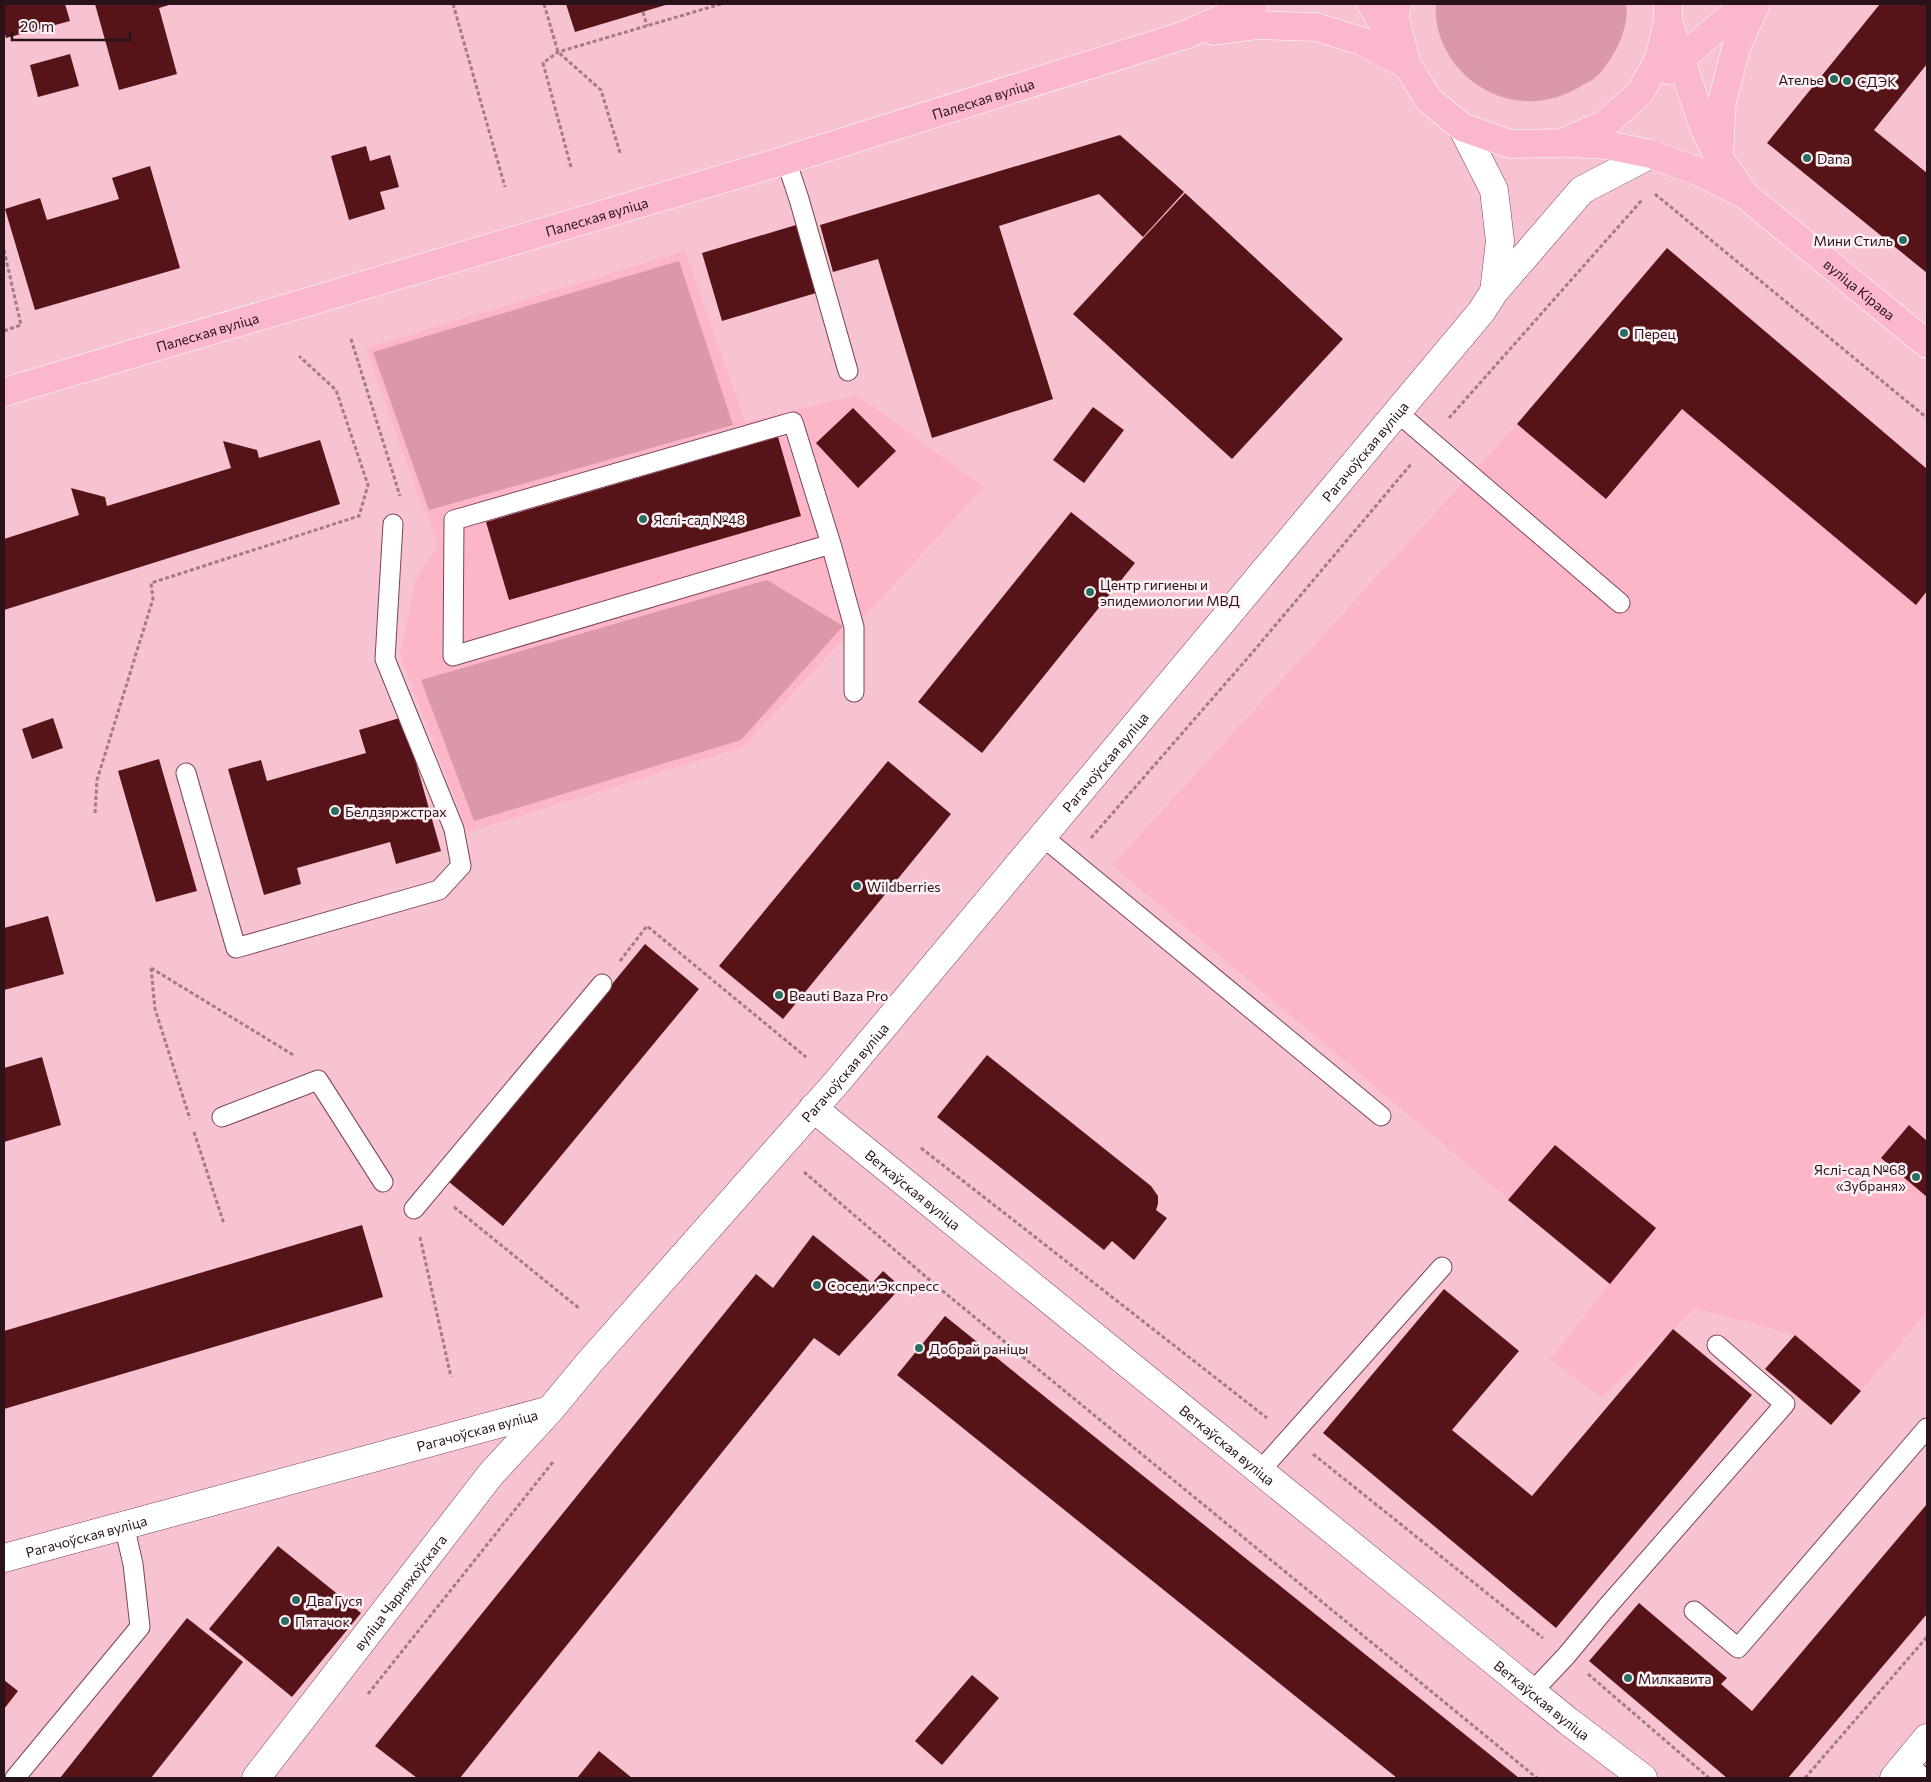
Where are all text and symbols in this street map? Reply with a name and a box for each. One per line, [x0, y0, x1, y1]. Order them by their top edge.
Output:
scale bar [12, 10, 130, 42]
text: 20 m [20, 17, 54, 35]
place label: Ателье [1779, 71, 1824, 88]
marker: Ателье [1828, 73, 1840, 85]
place label: СДЭК [1857, 73, 1897, 90]
street label: Палеская вуліца [930, 74, 1036, 122]
marker: СДЭК [1841, 75, 1853, 87]
place label: Dana [1817, 150, 1850, 167]
marker: Dana [1801, 152, 1813, 164]
street label: Палеская вуліца [543, 193, 650, 239]
place label: Мини Стиль [1814, 232, 1893, 249]
marker: Мини Стиль [1897, 234, 1909, 246]
street label: вуліца Кірава [1821, 255, 1899, 323]
street label: Палеская вуліца [154, 308, 261, 355]
place label: Перец [1634, 325, 1676, 342]
marker: Перец [1618, 327, 1630, 339]
street label: Рагачоўская вуліца [1318, 398, 1411, 505]
place label: Яслі-сад №48 [653, 511, 745, 528]
marker: Яслі-сад №48 [637, 513, 649, 525]
place label: Центр гигиены и эпидемиологии МВД [1100, 576, 1240, 609]
marker: Центр гигиены и эпидемиологии МВД [1084, 586, 1096, 598]
street label: Рагачоўская вуліца [1058, 708, 1151, 815]
place label: Белдзяржстрах [345, 803, 447, 820]
marker: Белдзяржстрах [329, 805, 341, 817]
place label: Wildberries [867, 878, 941, 895]
marker: Wildberries [851, 880, 863, 892]
place label: Beauti Baza Pro [789, 987, 888, 1004]
marker: Beauti Baza Pro [773, 989, 785, 1001]
street label: Рагачоўская вуліца [797, 1019, 892, 1125]
street label: Веткаўская вуліца [862, 1146, 964, 1233]
place label: Яслі-сад №68 «Зубраня» [1814, 1161, 1906, 1194]
marker: Яслі-сад №68 «Зубраня» [1910, 1171, 1922, 1183]
place label: Соседи Экспресс [827, 1277, 939, 1294]
marker: Соседи Экспресс [811, 1279, 823, 1291]
place label: Добрай раніцы [929, 1340, 1028, 1357]
marker: Добрай раніцы [913, 1342, 925, 1354]
street label: Веткаўская вуліца [1177, 1401, 1279, 1488]
street label: Рагачоўская вуліца [414, 1405, 540, 1454]
street label: Рагачоўская вуліца [23, 1511, 149, 1560]
street label: вуліца Чарняхоўскага [350, 1531, 450, 1653]
place label: Два Гуся [306, 1592, 363, 1609]
marker: Два Гуся [290, 1594, 302, 1606]
place label: Пятачок [295, 1613, 350, 1630]
marker: Пятачок [279, 1615, 291, 1627]
street label: Веткаўская вуліца [1491, 1656, 1593, 1743]
place label: Милкавита [1638, 1670, 1712, 1687]
marker: Милкавита [1622, 1672, 1634, 1684]

